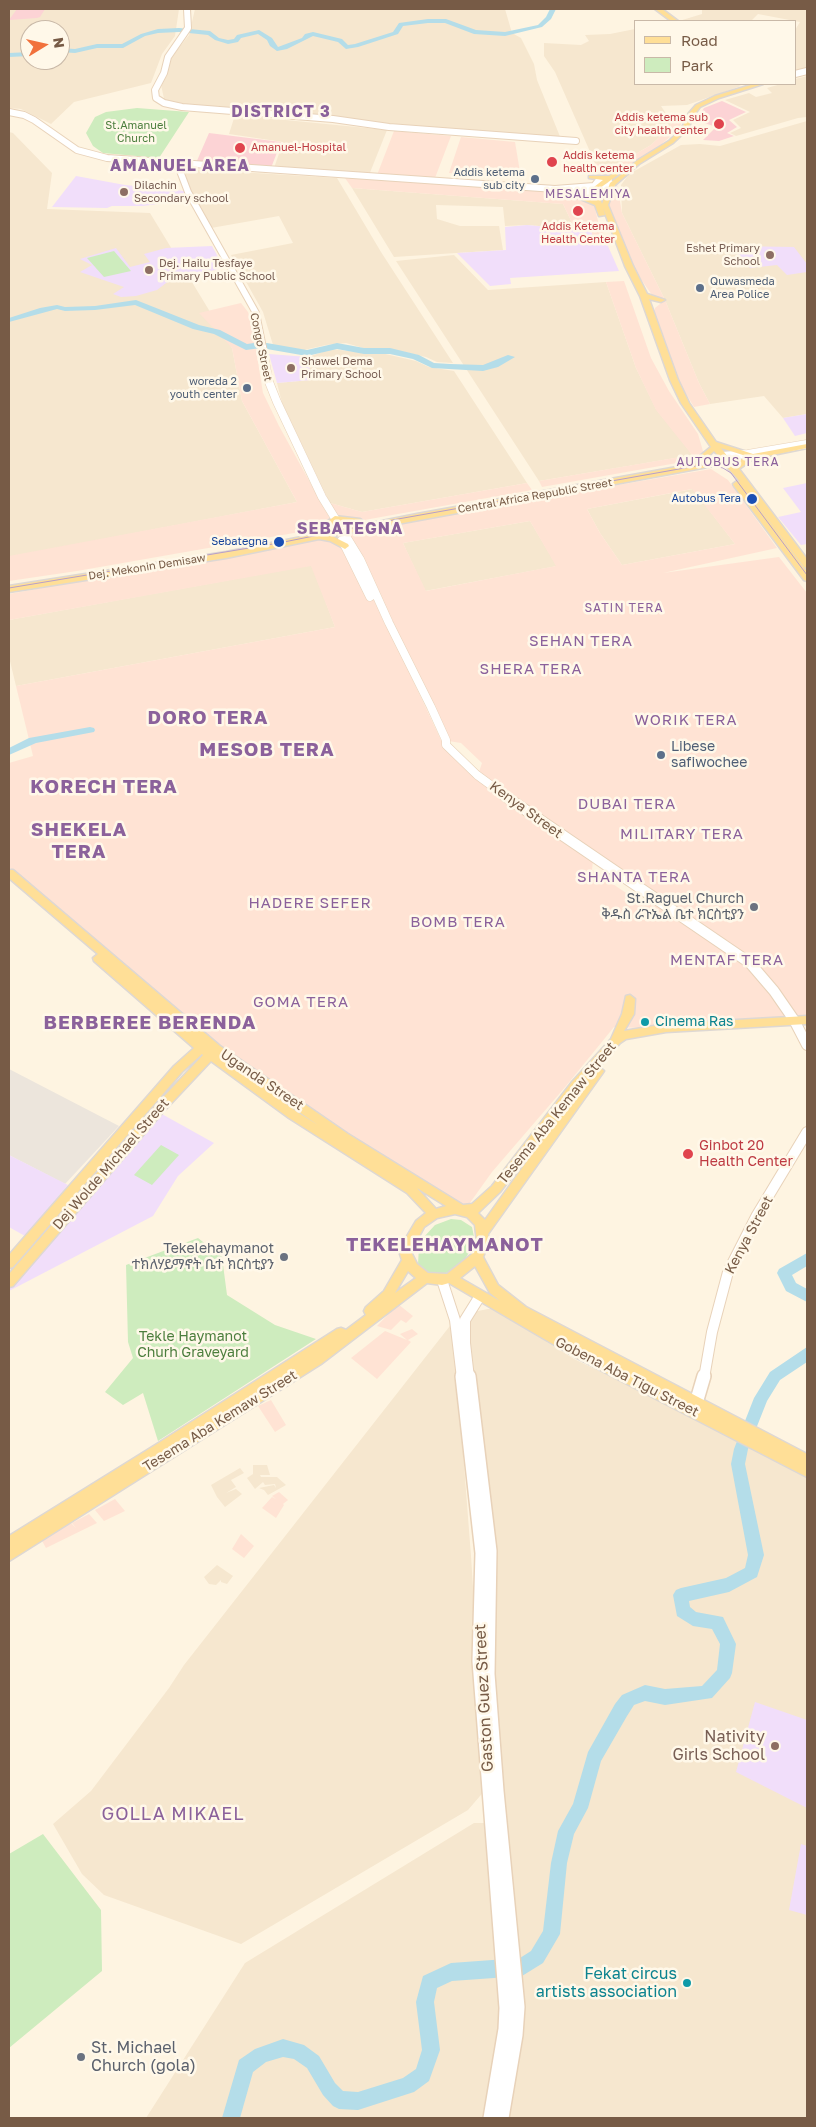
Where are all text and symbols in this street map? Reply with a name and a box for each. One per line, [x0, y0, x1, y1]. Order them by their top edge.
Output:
north arrow [20, 20, 70, 70]
legend [634, 20, 796, 85]
text: Road [681, 31, 718, 49]
text: N [50, 36, 69, 49]
text: Park [681, 56, 713, 74]
district label: DISTRICT 3 [230, 102, 332, 122]
place label: Addis ketema sub city health center [615, 111, 708, 137]
marker: Addis ketema sub city health center [712, 117, 726, 131]
park label: St.Amanuel Church [105, 119, 167, 145]
marker: Amanuel-Hospital [233, 141, 247, 155]
place label: Amanuel-Hospital [251, 141, 346, 155]
place label: Addis ketema health center [563, 149, 634, 175]
marker: Addis ketema health center [545, 155, 559, 169]
district label: AMANUEL AREA [109, 156, 251, 176]
place label: Addis ketema sub city [454, 166, 525, 192]
marker: Addis ketema sub city [529, 173, 541, 185]
place label: Dilachin Secondary school [134, 179, 229, 205]
marker: Dilachin Secondary school [118, 186, 130, 198]
district label: MESALEMIYA [544, 187, 632, 201]
marker: Addis Ketema Health Center [571, 204, 585, 218]
place label: Addis Ketema Health Center [541, 220, 615, 246]
place label: Eshet Primary School [686, 242, 760, 268]
marker: Eshet Primary School [764, 249, 776, 261]
place label: Dej. Hailu Tesfaye Primary Public School [159, 257, 275, 283]
marker: Dej. Hailu Tesfaye Primary Public School [143, 264, 155, 276]
place label: Quwasmeda Area Police [710, 275, 775, 301]
marker: Quwasmeda Area Police [694, 282, 706, 294]
street label: Congo Street [247, 312, 275, 382]
place label: Shawel Dema Primary School [301, 355, 381, 381]
marker: Shawel Dema Primary School [285, 362, 297, 374]
place label: woreda 2 youth center [170, 375, 237, 401]
marker: woreda 2 youth center [241, 382, 253, 394]
district label: AUTOBUS TERA [675, 455, 781, 469]
street label: Central Africa Republic Street [457, 476, 613, 516]
place label: Autobus Tera [672, 492, 741, 506]
marker: Autobus Tera [745, 492, 759, 506]
district label: SEBATEGNA [296, 519, 404, 539]
place label: Sebategna [211, 535, 268, 549]
marker: Sebategna [272, 535, 286, 549]
street label: Dej. Mekonin Demisaw [88, 551, 206, 583]
district label: SATIN TERA [583, 601, 665, 615]
district label: SEHAN TERA [528, 632, 634, 650]
district label: SHERA TERA [478, 660, 584, 678]
district label: DORO TERA [146, 707, 270, 729]
district label: WORIK TERA [633, 711, 739, 729]
district label: MESOB TERA [198, 739, 336, 761]
place label: Libese safiwochee [671, 739, 747, 772]
marker: Libese safiwochee [655, 749, 667, 761]
district label: KORECH TERA [29, 776, 179, 798]
street label: Kenya Street [486, 778, 566, 842]
district label: DUBAI TERA [577, 795, 677, 813]
district label: SHEKELA TERA [30, 819, 128, 863]
district label: MILITARY TERA [618, 825, 746, 843]
district label: SHANTA TERA [576, 868, 692, 886]
place label: St.Raguel Church ቅዱስ ራጉኤል ቤተ ክርስቲያን [601, 891, 744, 924]
district label: HADERE SEFER [247, 894, 373, 912]
marker: St.Raguel Church ቅዱስ ራጉኤል ቤተ ክርስቲያን [748, 901, 760, 913]
district label: BOMB TERA [409, 913, 507, 931]
district label: MENTAF TERA [669, 951, 785, 969]
district label: GOMA TERA [252, 993, 350, 1011]
district label: BERBEREE BERENDA [42, 1012, 258, 1034]
place label: Cinema Ras [655, 1014, 734, 1030]
marker: Cinema Ras [639, 1016, 651, 1028]
street label: Tesema Aba Kemaw Street [494, 1038, 620, 1188]
street label: Uganda Street [217, 1046, 307, 1114]
street label: Dej Wolde Michael Street [49, 1095, 173, 1233]
place label: Ginbot 20 Health Center [699, 1138, 793, 1170]
marker: Ginbot 20 Health Center [681, 1147, 695, 1161]
street label: Kenya Street [721, 1193, 777, 1277]
district label: TEKELEHAYMANOT [344, 1234, 546, 1256]
place label: Tekelehaymanot ተክለሃይማኖት ቤተ ክርስቲያን [132, 1241, 274, 1274]
marker: Tekelehaymanot ተክለሃይማኖት ቤተ ክርስቲያን [278, 1251, 290, 1263]
park label: Tekle Haymanot Churh Graveyard [137, 1329, 249, 1361]
street label: Gobena Aba Tigu Street [552, 1333, 702, 1421]
street label: Tesema Aba Kemaw Street [140, 1367, 300, 1475]
street label: Gaston Guez Street [471, 1623, 497, 1773]
place label: Nativity Girls School [672, 1727, 765, 1765]
marker: Nativity Girls School [769, 1740, 781, 1752]
district label: GOLLA MIKAEL [100, 1803, 246, 1825]
place label: Fekat circus artists association [536, 1964, 677, 2002]
marker: Fekat circus artists association [681, 1977, 693, 1989]
place label: St. Michael Church (gola) [91, 2038, 196, 2076]
marker: St. Michael Church (gola) [75, 2051, 87, 2063]

